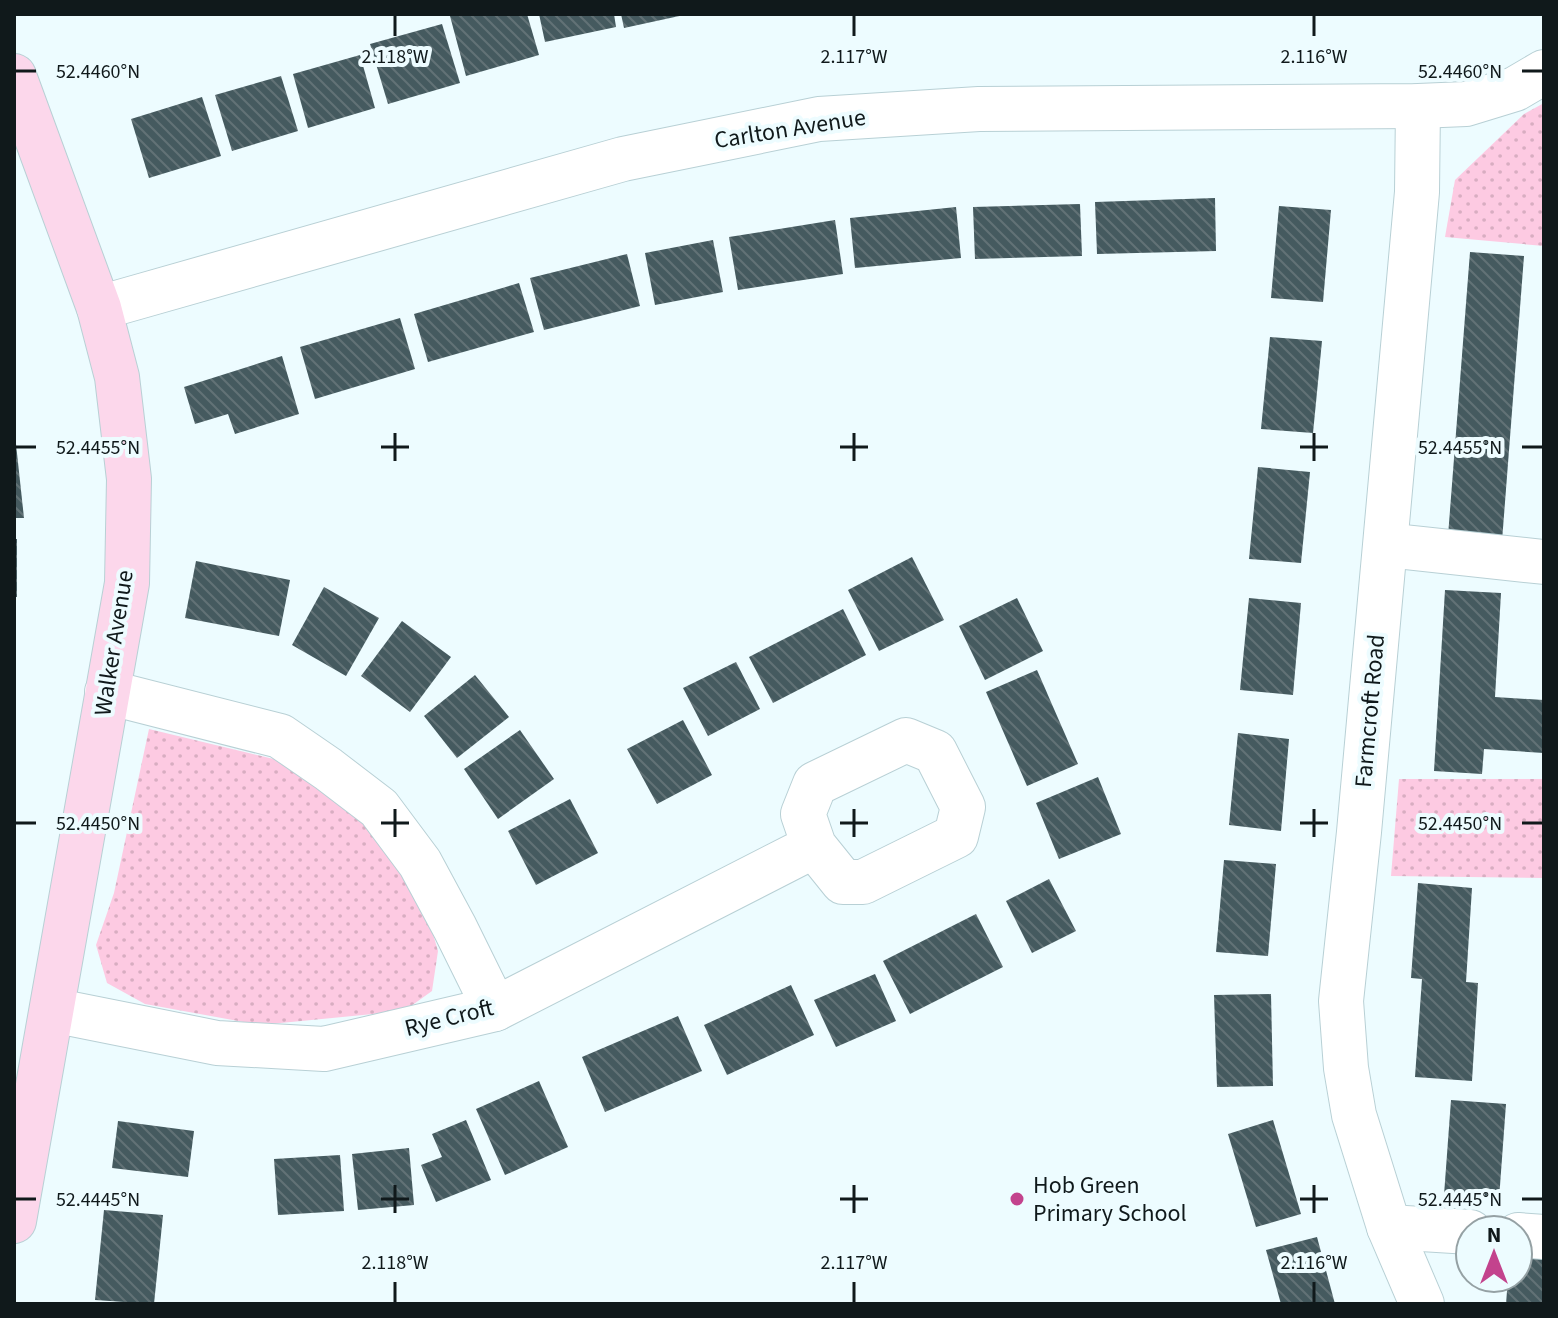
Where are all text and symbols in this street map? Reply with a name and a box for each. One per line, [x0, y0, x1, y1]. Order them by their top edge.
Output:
text: 2.118°W [361, 43, 429, 71]
text: 2.117°W [820, 43, 888, 71]
text: 2.116°W [1280, 43, 1348, 71]
text: 52.4460°N [56, 58, 140, 86]
text: 52.4460°N [1418, 58, 1502, 86]
street label: Carlton Avenue [712, 100, 868, 158]
text: 52.4455°N [56, 434, 140, 462]
text: 52.4455°N [1418, 434, 1502, 462]
street label: Walker Avenue [85, 568, 143, 718]
street label: Farmcroft Road [1346, 633, 1394, 789]
text: 52.4450°N [56, 810, 140, 838]
text: 52.4450°N [1418, 810, 1502, 838]
street label: Rye Croft [401, 990, 497, 1046]
place label: Hob Green Primary School [1033, 1168, 1187, 1231]
text: 52.4445°N [56, 1186, 140, 1214]
text: 52.4445°N [1418, 1186, 1502, 1214]
marker: Hob Green Primary School [1008, 1190, 1026, 1208]
north arrow [1454, 1214, 1534, 1294]
text: N [1487, 1219, 1501, 1251]
text: 2.118°W [361, 1249, 429, 1277]
text: 2.117°W [820, 1249, 888, 1277]
text: 2.116°W [1280, 1249, 1348, 1277]

